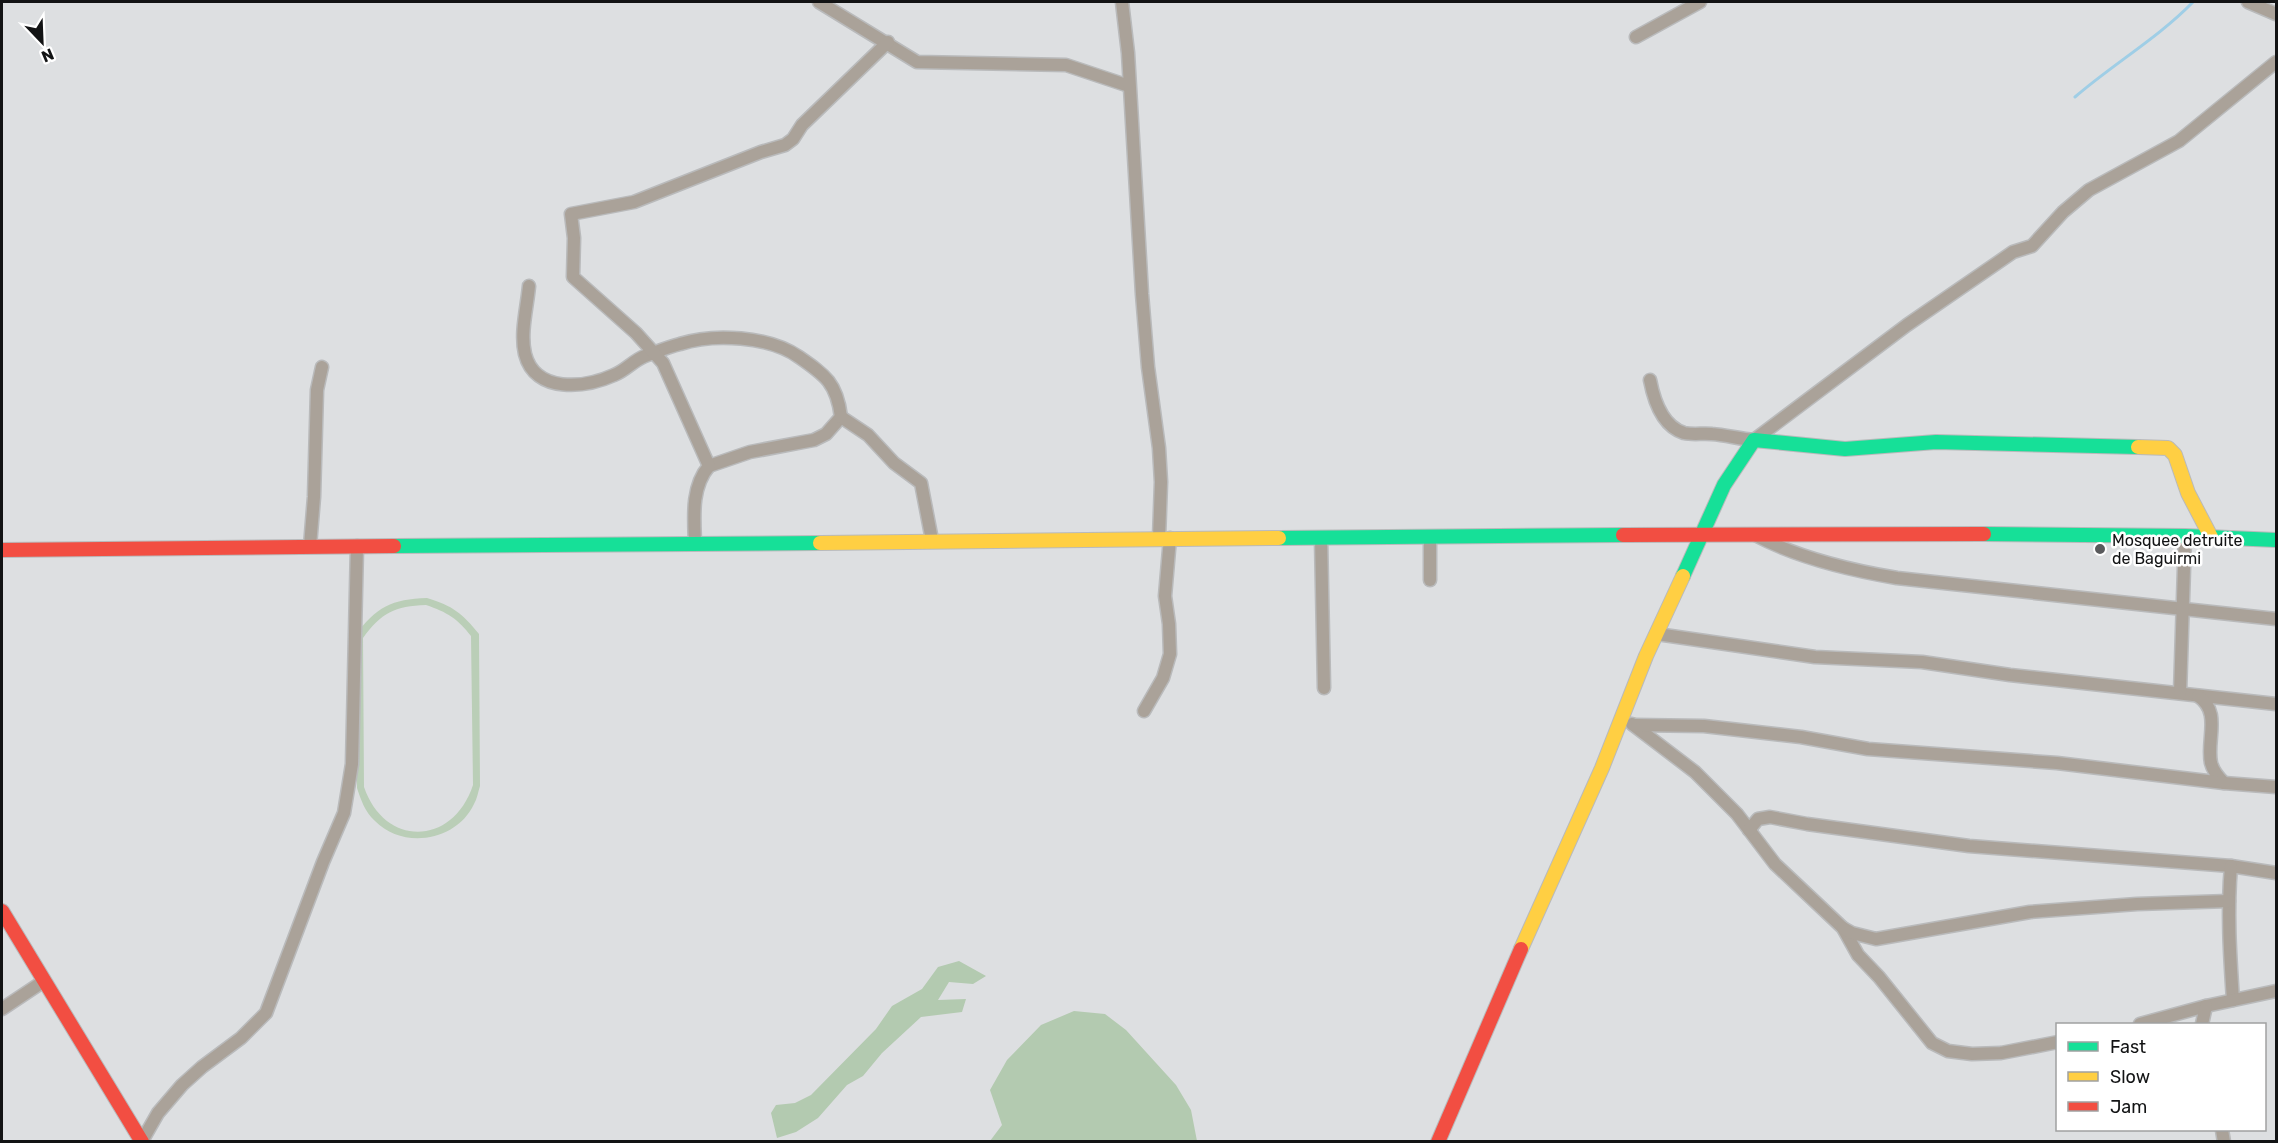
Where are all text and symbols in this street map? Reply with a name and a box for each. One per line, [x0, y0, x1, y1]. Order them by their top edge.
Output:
north arrow [12, 12, 72, 72]
text: N [39, 44, 57, 66]
place label: Mosquee detruite de Baguirmi [2112, 531, 2243, 568]
marker: Mosquee detruite de Baguirmi [2093, 542, 2107, 556]
legend [2056, 1023, 2266, 1131]
text: Fast [2110, 1036, 2146, 1058]
text: Slow [2110, 1066, 2150, 1088]
text: Jam [2110, 1096, 2147, 1118]

